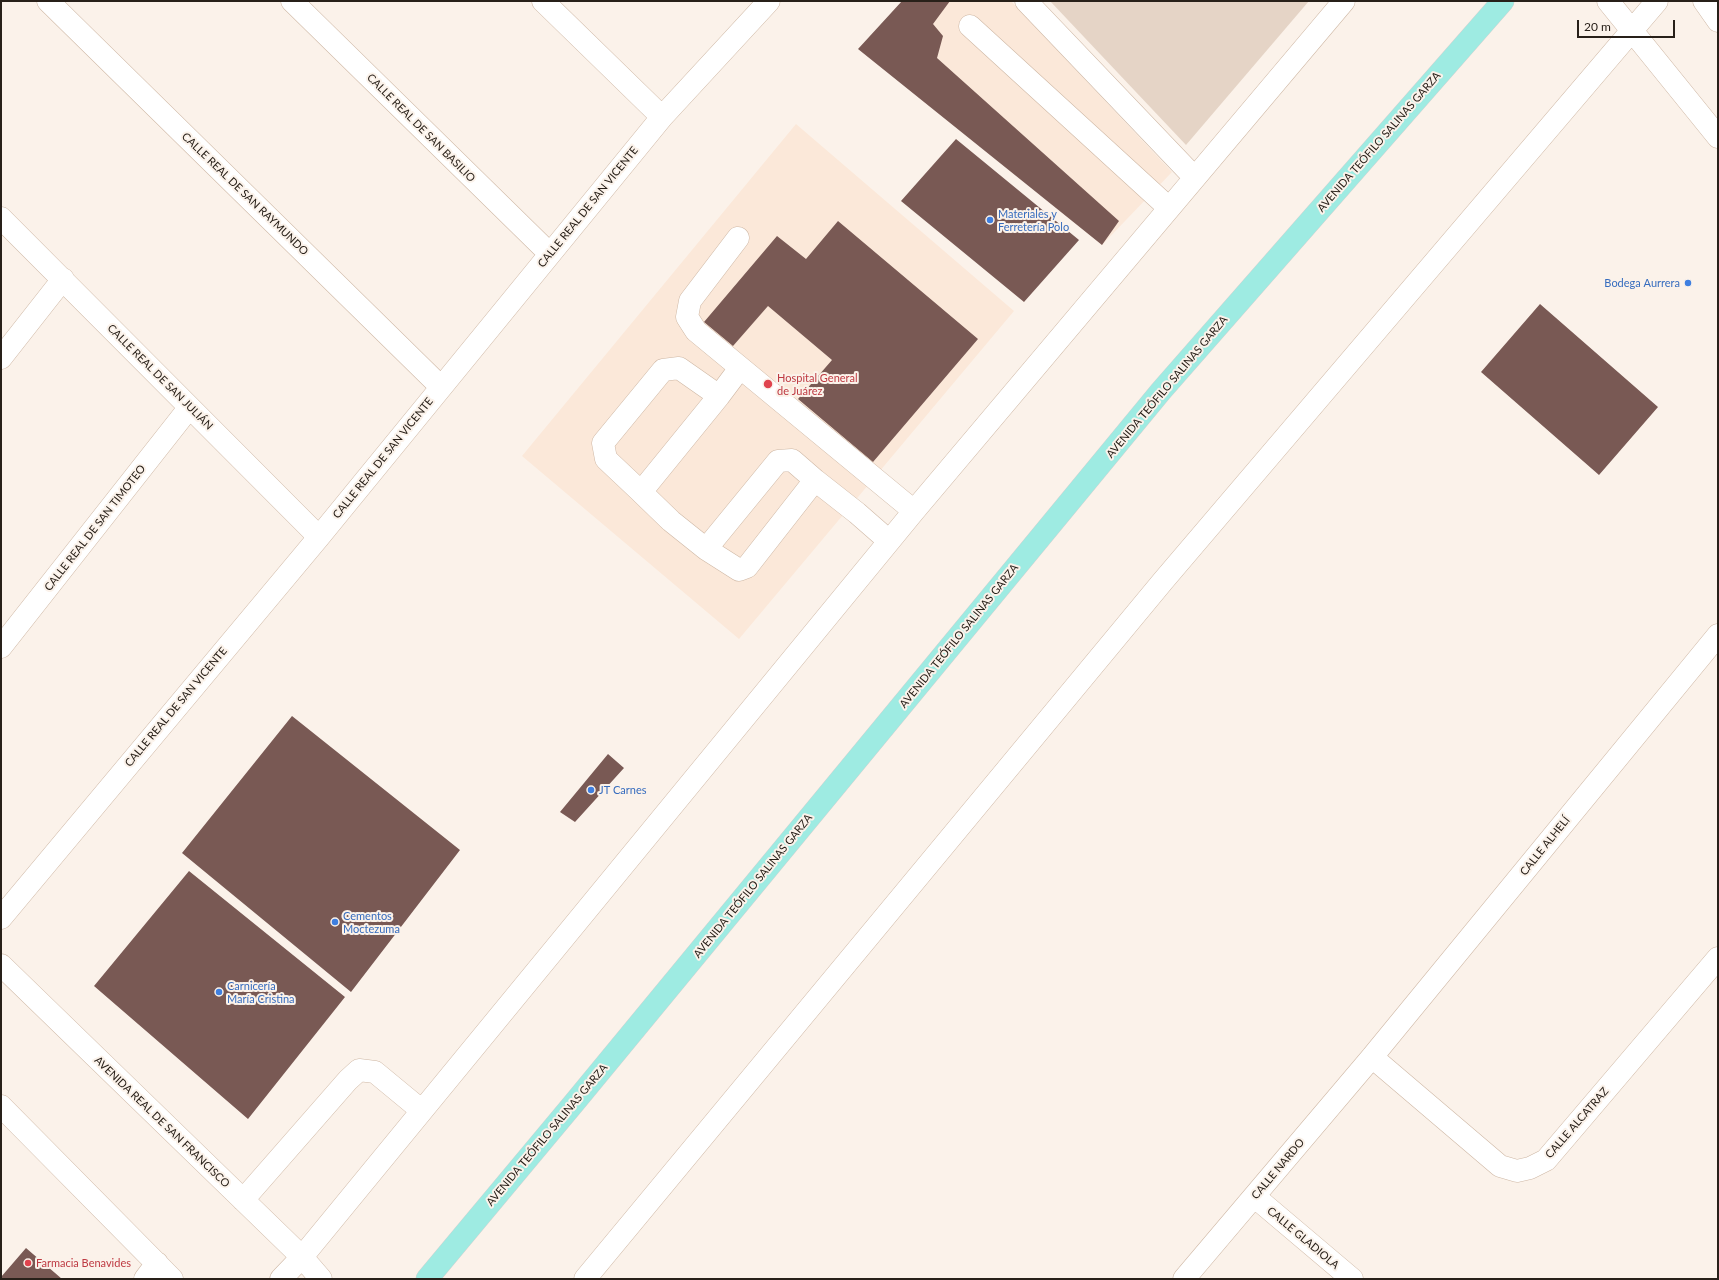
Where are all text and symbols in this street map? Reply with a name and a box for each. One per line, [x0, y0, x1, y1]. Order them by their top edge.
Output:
scale bar [1579, 12, 1677, 38]
text: 20 m [1584, 19, 1611, 34]
street label: AVENIDA TEÓFILO SALINAS GARZA [1315, 69, 1443, 215]
street label: CALLE REAL DE SAN BASILIO [364, 71, 478, 185]
street label: CALLE REAL DE SAN RAYMUNDO [179, 130, 311, 258]
street label: CALLE REAL DE SAN VICENTE [535, 144, 641, 270]
place label: Materiales y Ferretería Polo [998, 207, 1069, 233]
marker: Materiales y Ferretería Polo [985, 215, 995, 225]
place label: Bodega Aurrera [1604, 276, 1680, 290]
marker: Bodega Aurrera [1683, 278, 1693, 288]
street label: AVENIDA TEÓFILO SALINAS GARZA [1104, 313, 1230, 461]
street label: CALLE REAL DE SAN JULIÁN [105, 322, 215, 432]
place label: Hospital General de Juárez [777, 371, 858, 397]
marker: Hospital General de Juárez [762, 378, 774, 390]
street label: CALLE REAL DE SAN VICENTE [330, 395, 436, 521]
street label: CALLE REAL DE SAN TIMOTEO [42, 462, 148, 594]
street label: AVENIDA TEÓFILO SALINAS GARZA [897, 561, 1021, 711]
street label: CALLE REAL DE SAN VICENTE [122, 645, 230, 769]
place label: JT Carnes [599, 783, 646, 797]
marker: JT Carnes [586, 785, 596, 795]
street label: AVENIDA TEÓFILO SALINAS GARZA [691, 811, 815, 961]
street label: CALLE ALHELÍ [1517, 814, 1573, 878]
place label: Cementos Moctezuma [343, 909, 400, 935]
marker: Cementos Moctezuma [330, 917, 340, 927]
place label: Carnicería María Cristina [227, 979, 295, 1005]
marker: Carnicería María Cristina [214, 987, 224, 997]
street label: AVENIDA REAL DE SAN FRANCISCO [92, 1054, 232, 1190]
street label: AVENIDA TEÓFILO SALINAS GARZA [484, 1061, 610, 1209]
street label: CALLE ALCATRAZ [1543, 1085, 1611, 1161]
street label: CALLE NARDO [1249, 1136, 1307, 1202]
street label: CALLE GLADIOLA [1264, 1204, 1342, 1272]
place label: Farmacia Benavides [36, 1256, 131, 1270]
marker: Farmacia Benavides [23, 1258, 33, 1268]

